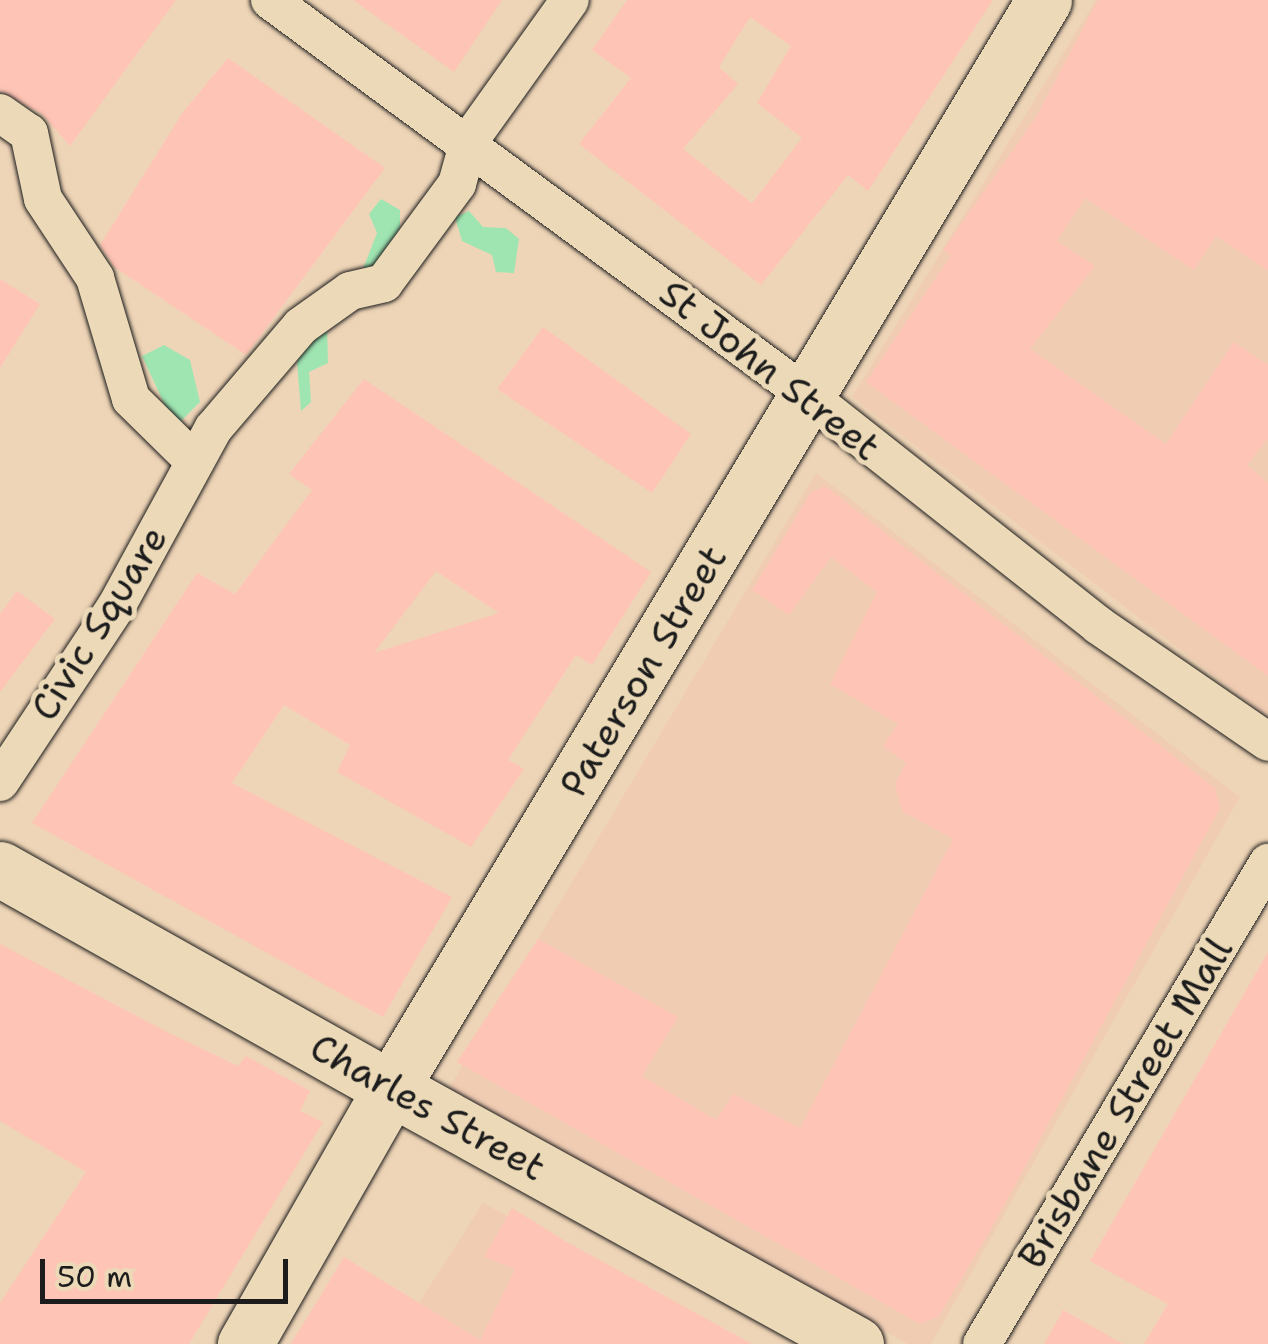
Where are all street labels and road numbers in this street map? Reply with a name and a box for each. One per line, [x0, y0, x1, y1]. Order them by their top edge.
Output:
street label: St John Street [651, 270, 889, 470]
street label: Civic Square [21, 517, 177, 729]
street label: Paterson Street [550, 537, 736, 805]
street label: Brisbane Street Mall [1008, 929, 1242, 1277]
street label: Charles Street [303, 1024, 553, 1190]

